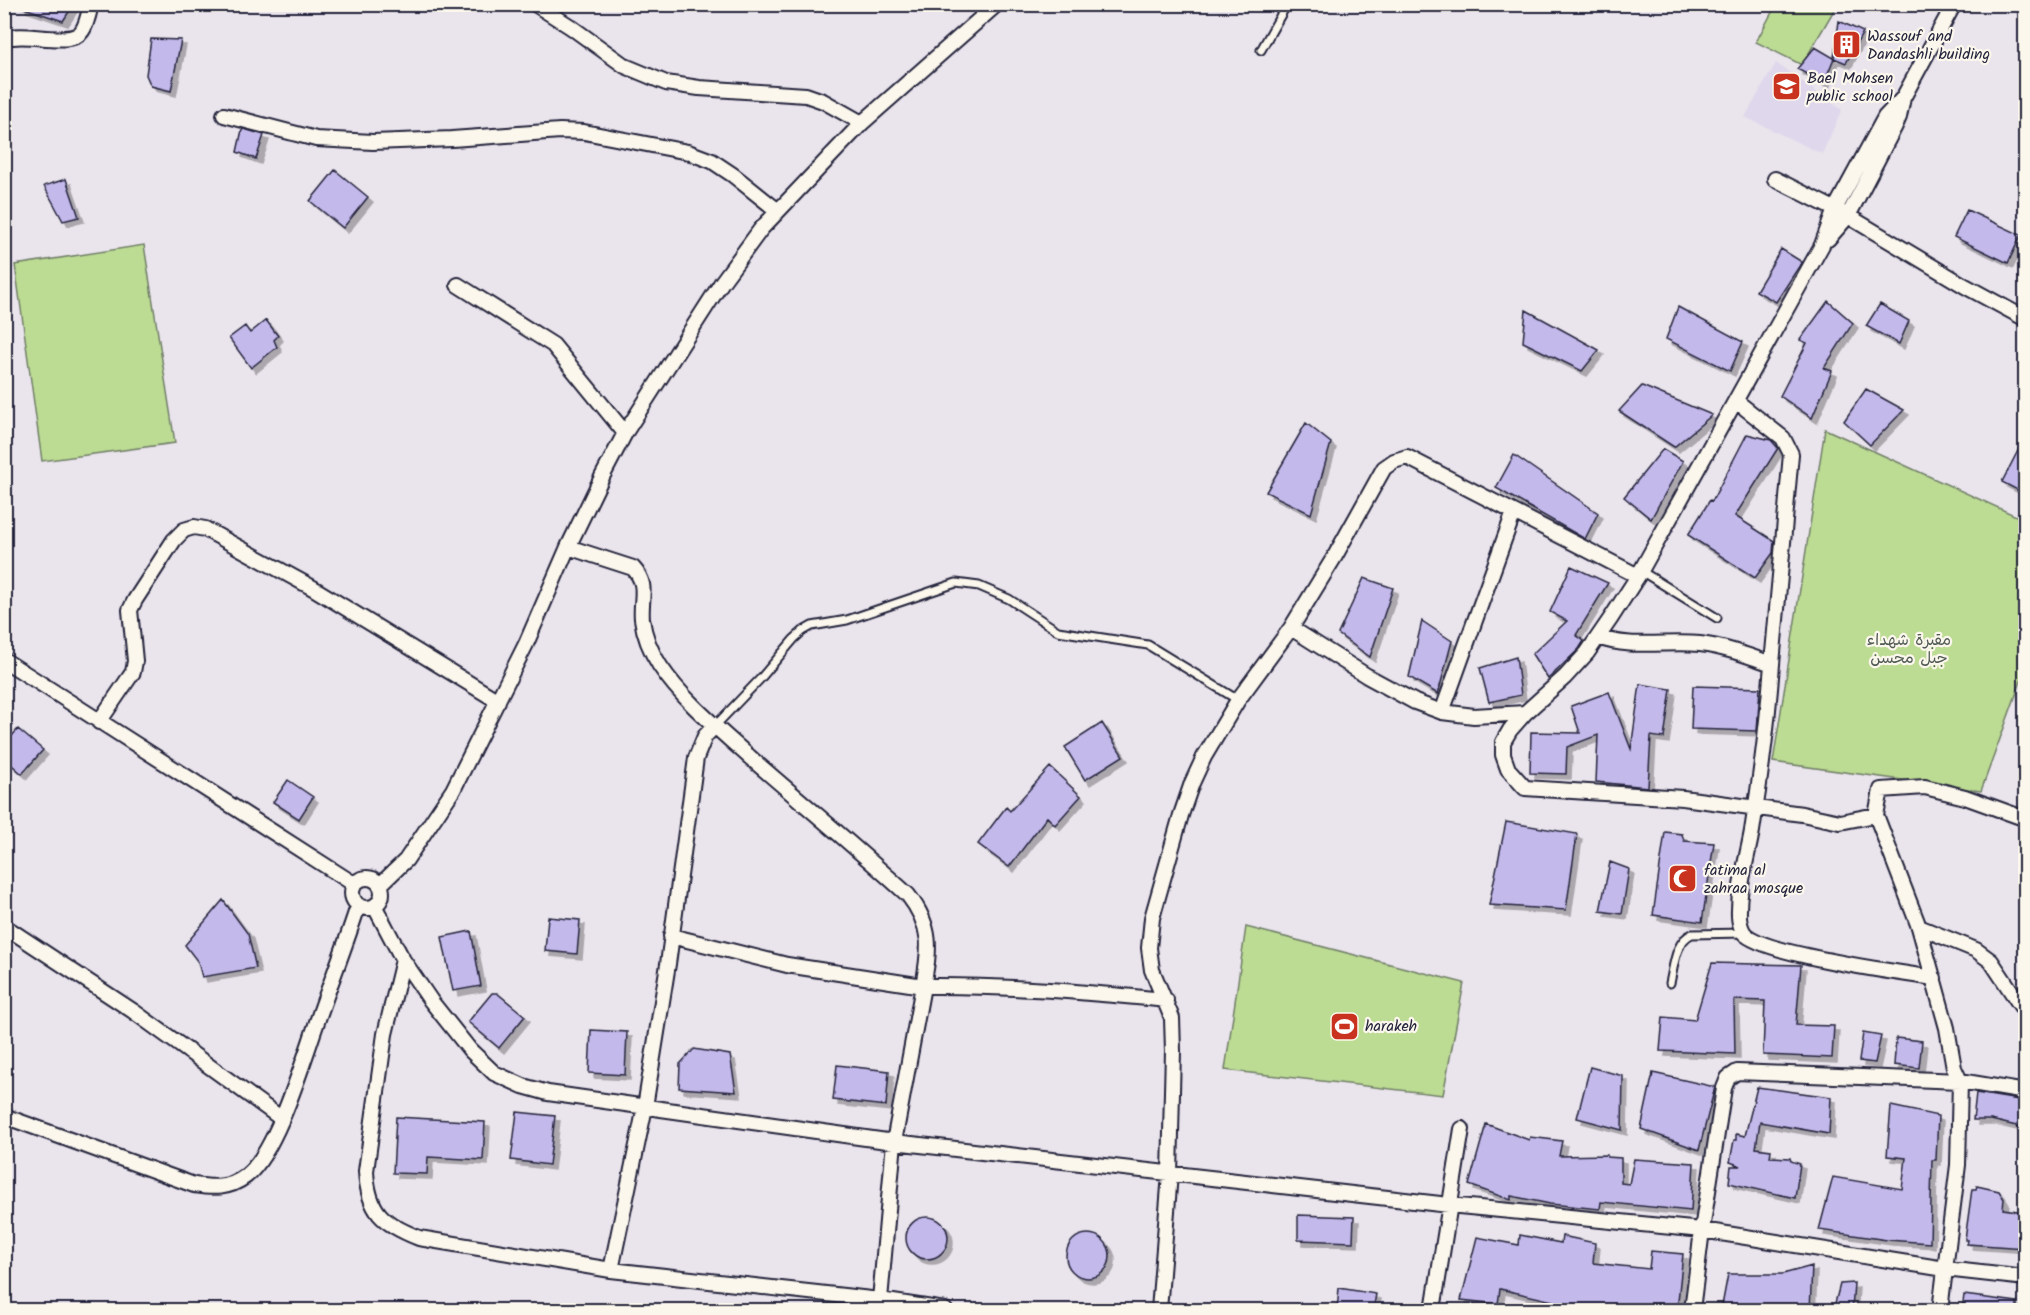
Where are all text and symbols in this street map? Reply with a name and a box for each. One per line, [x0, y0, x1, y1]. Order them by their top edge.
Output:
place label: Wassouf and Dandashli building [1867, 24, 1990, 67]
building icon: Wassouf and Dandashli building [1830, 29, 1862, 61]
place label: Bael Mohsen public school [1806, 66, 1893, 109]
school or university icon: Bael Mohsen public school [1770, 71, 1802, 103]
park label: مقبرة شهداء جبل محسن [1867, 628, 1951, 671]
place label: fatima al zahraa mosque [1704, 858, 1803, 901]
mosque icon: fatima al zahraa mosque [1667, 863, 1699, 895]
sports icon: harakeh [1328, 1010, 1360, 1042]
place label: harakeh [1365, 1014, 1417, 1039]

